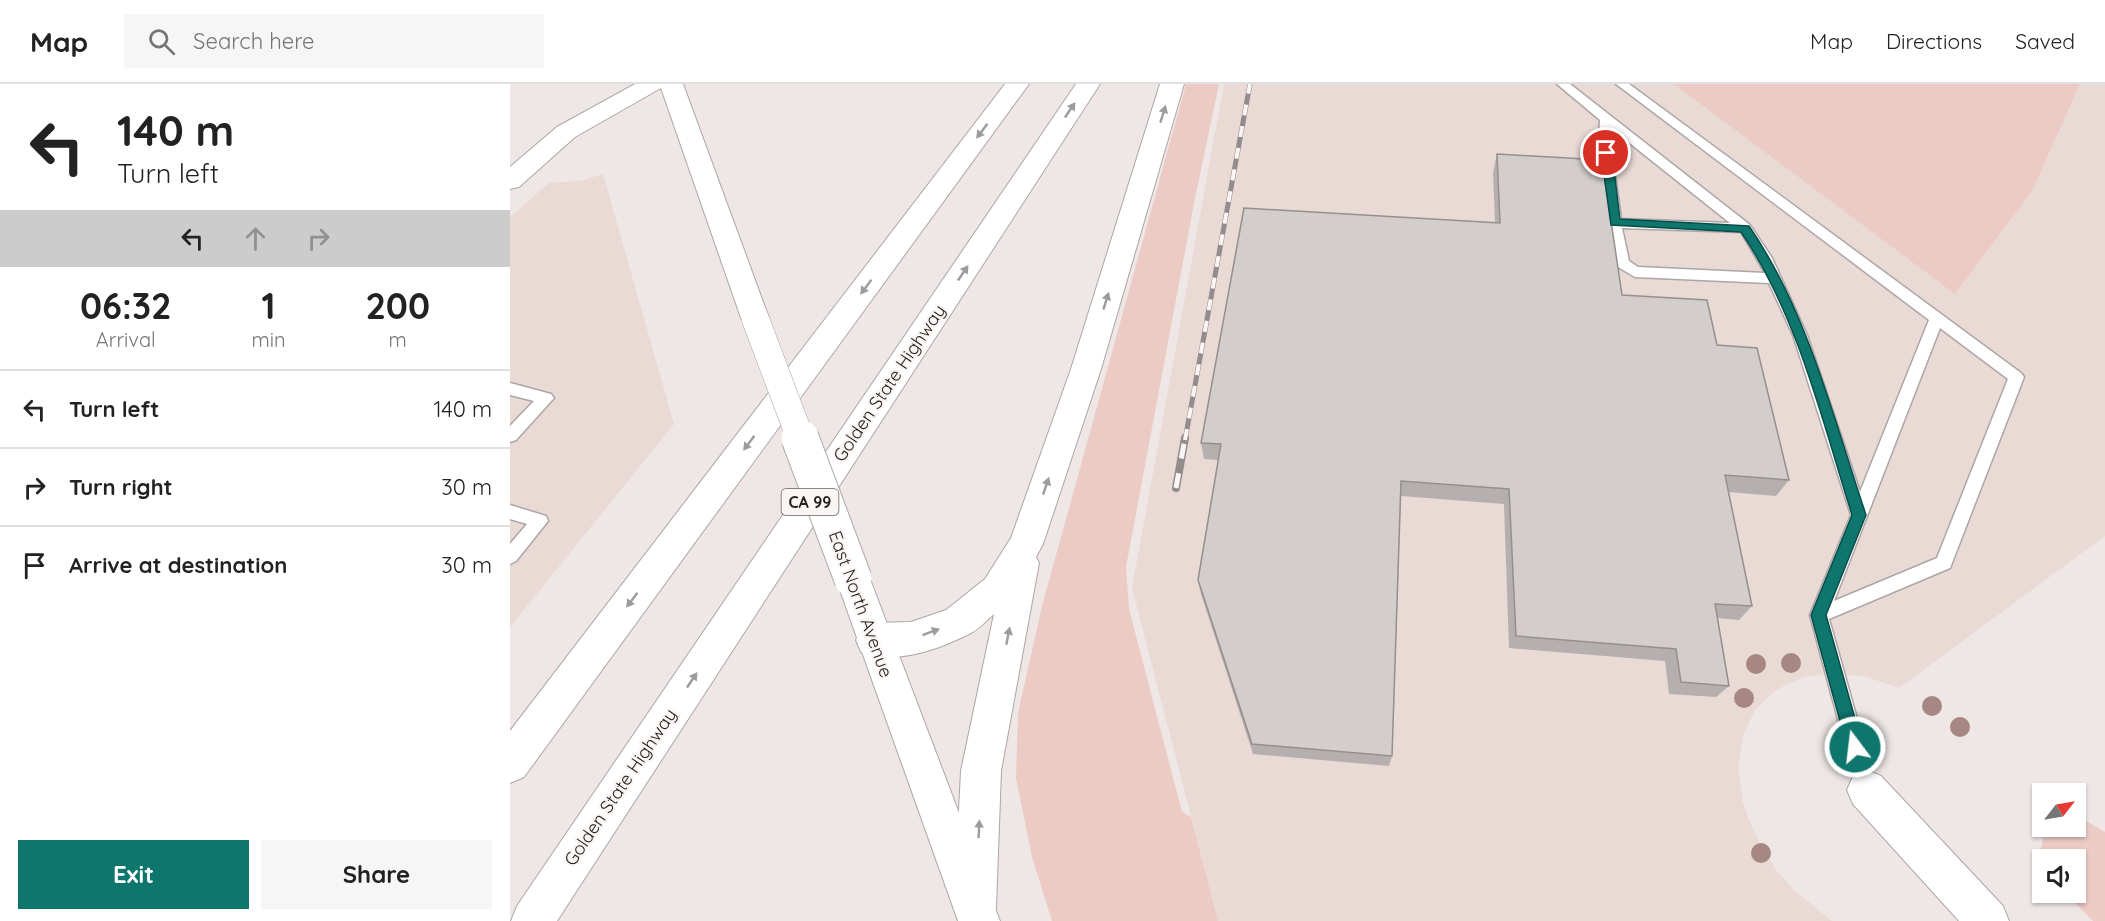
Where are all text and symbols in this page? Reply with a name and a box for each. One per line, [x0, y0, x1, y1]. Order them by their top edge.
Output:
search box [124, 14, 544, 68]
text: Map [30, 24, 88, 59]
icon: search [145, 25, 178, 58]
text: Search here [193, 27, 315, 55]
text: Map [1810, 28, 1853, 54]
text: Directions [1886, 28, 1982, 54]
text: Saved [2015, 28, 2075, 54]
one-way arrow [1065, 102, 1076, 119]
text: 140 m [117, 104, 234, 157]
one-way arrow [1159, 105, 1168, 123]
icon: left [18, 108, 96, 186]
one-way arrow [976, 122, 988, 138]
pin [1580, 127, 1631, 178]
icon: arrive [1589, 136, 1622, 169]
text: Turn left [117, 156, 219, 190]
icon: left [176, 222, 209, 255]
icon: ahead [239, 222, 272, 255]
icon: right [302, 222, 335, 255]
one-way arrow [957, 264, 968, 281]
one-way arrow [860, 280, 872, 295]
text: 06:32 [80, 283, 172, 328]
text: 1 [261, 283, 275, 328]
text: 200 [365, 283, 430, 328]
one-way arrow [1102, 292, 1112, 310]
street label: Golden State Highway [828, 300, 950, 466]
text: Arrival [96, 327, 156, 352]
text: min [251, 327, 286, 352]
text: m [389, 327, 407, 352]
icon: left [18, 393, 51, 426]
text: Turn left [69, 395, 159, 423]
text: 140 m [433, 395, 492, 423]
one-way arrow [743, 435, 755, 451]
icon: right [18, 471, 51, 504]
text: Turn right [69, 473, 173, 501]
text: 30 m [441, 473, 492, 501]
one-way arrow [1041, 477, 1051, 495]
road number: CA 99 [782, 489, 838, 515]
street label: East North Avenue [824, 528, 898, 680]
icon: arrive [18, 549, 51, 582]
text: Arrive at destination [69, 551, 287, 579]
text: 30 m [441, 551, 492, 579]
one-way arrow [627, 592, 639, 607]
one-way arrow [922, 627, 940, 636]
one-way arrow [1004, 627, 1013, 646]
one-way arrow [686, 672, 697, 688]
street label: Golden State Highway [559, 704, 681, 870]
position arrow [1823, 715, 1887, 779]
north arrow [2032, 783, 2086, 837]
map controls [2032, 783, 2086, 903]
one-way arrow [974, 819, 983, 838]
button: Exit [18, 840, 249, 909]
button: Share [261, 840, 492, 909]
button: sound [2032, 849, 2086, 903]

